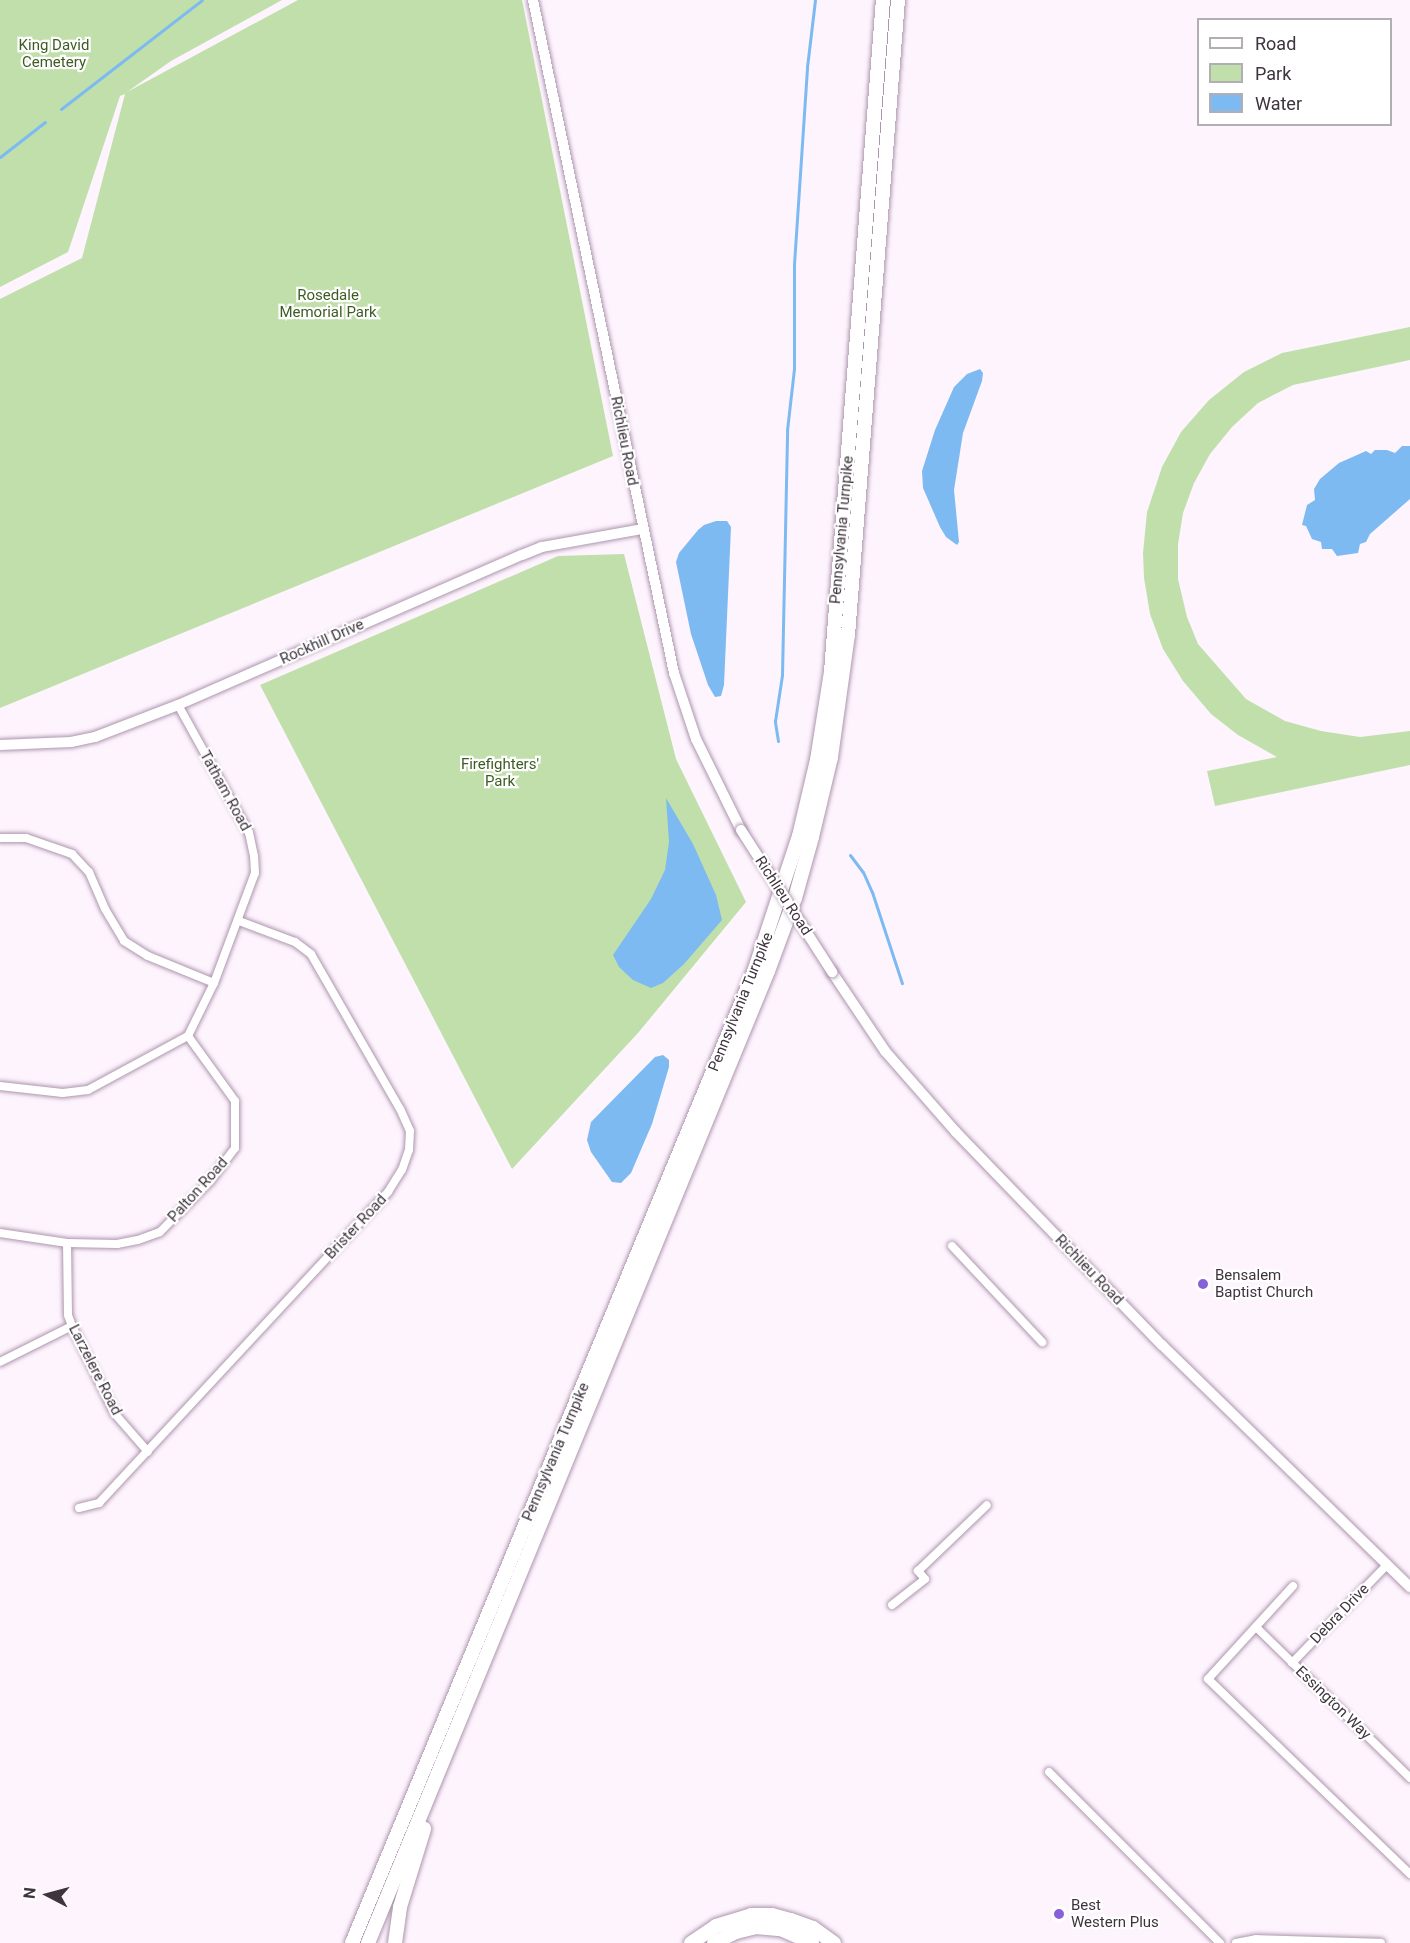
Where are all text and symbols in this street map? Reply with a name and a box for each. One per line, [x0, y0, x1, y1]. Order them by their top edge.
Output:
legend [1197, 18, 1392, 126]
text: Road [1255, 33, 1296, 54]
park label: King David Cemetery [19, 36, 89, 71]
text: Park [1255, 63, 1291, 84]
text: Water [1255, 93, 1302, 114]
park label: Rosedale Memorial Park [279, 286, 377, 321]
street label: Richlieu Road [607, 395, 641, 487]
street label: Pennsylvania Turnpike [827, 455, 857, 605]
street label: Rockhill Drive [277, 616, 367, 668]
street label: Tatham Road [196, 748, 254, 834]
park label: Firefighters' Park [461, 755, 539, 790]
street label: Richlieu Road [751, 853, 815, 939]
street label: Pennsylvania Turnpike [705, 930, 777, 1074]
street label: Palton Road [164, 1154, 232, 1226]
street label: Brister Road [321, 1191, 391, 1263]
street label: Richlieu Road [1051, 1231, 1127, 1309]
place label: Bensalem Baptist Church [1215, 1266, 1313, 1301]
marker: Bensalem Baptist Church [1196, 1277, 1210, 1291]
street label: Larzelere Road [64, 1322, 126, 1418]
street label: Pennsylvania Turnpike [519, 1380, 593, 1524]
street label: Debra Drive [1307, 1580, 1373, 1648]
street label: Essington Way [1292, 1663, 1374, 1743]
north arrow [18, 1865, 78, 1925]
text: N [20, 1886, 40, 1900]
place label: Best Western Plus [1071, 1896, 1159, 1931]
marker: Best Western Plus [1052, 1907, 1066, 1921]

